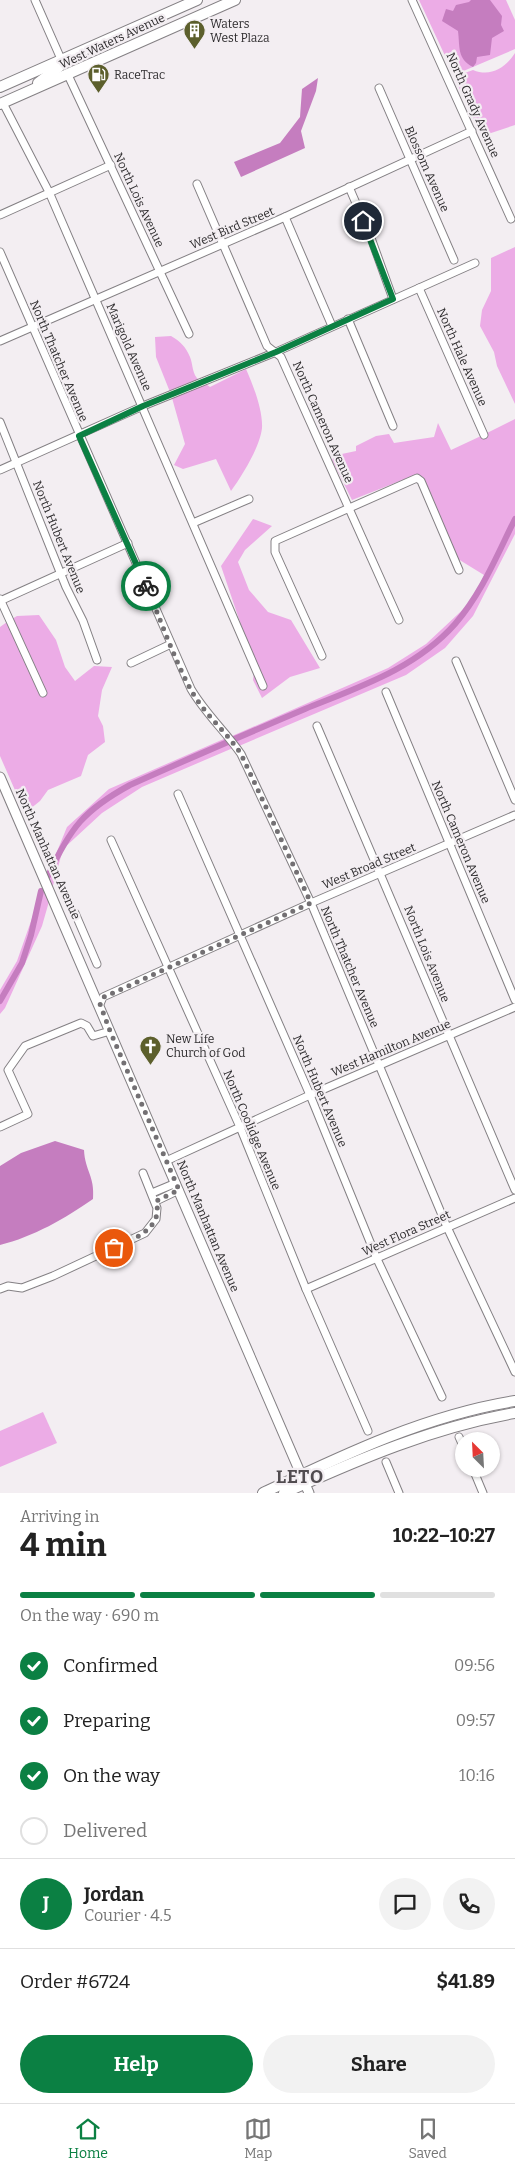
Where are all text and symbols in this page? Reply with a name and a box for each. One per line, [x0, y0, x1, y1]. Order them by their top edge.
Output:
street label: West Waters Avenue [57, 10, 167, 72]
place label: Waters West Plaza [210, 17, 270, 45]
building icon: Waters West Plaza [182, 19, 206, 50]
street label: North Grady Avenue [443, 50, 503, 160]
fuel station icon: RaceTrac [86, 63, 110, 94]
place label: RaceTrac [114, 68, 165, 82]
street label: Blossom Avenue [402, 124, 452, 214]
street label: North Lois Avenue [111, 150, 167, 250]
pin [342, 200, 384, 242]
street label: West Bird Street [188, 204, 277, 252]
icon: home [349, 207, 377, 235]
street label: North Thatcher Avenue [27, 298, 91, 424]
street label: Marigold Avenue [103, 301, 155, 393]
street label: North Hale Avenue [434, 306, 490, 408]
street label: North Cameron Avenue [290, 359, 356, 485]
street label: North Hubert Avenue [30, 479, 88, 595]
courier [121, 561, 171, 611]
icon: bike [132, 572, 160, 600]
street label: North Cameron Avenue [429, 779, 493, 905]
street label: North Manhattan Avenue [13, 786, 83, 922]
street label: West Broad Street [320, 840, 418, 892]
street label: North Thatcher Avenue [318, 904, 382, 1030]
street label: North Lois Avenue [401, 904, 453, 1004]
street label: West Hamilton Avenue [329, 1017, 453, 1079]
place label: New Life Church of God [166, 1032, 245, 1060]
street label: North Hubert Avenue [290, 1033, 350, 1149]
church icon: New Life Church of God [138, 1034, 162, 1065]
street label: North Coolidge Avenue [220, 1068, 284, 1192]
street label: North Manhattan Avenue [174, 1158, 242, 1294]
street label: West Flora Street [360, 1207, 453, 1259]
pin [93, 1227, 135, 1269]
icon: bag [100, 1234, 128, 1262]
north arrow [455, 1432, 500, 1478]
map controls [455, 1432, 500, 1477]
district label: LETO [276, 1466, 324, 1488]
text: Arriving in [20, 1507, 99, 1526]
text: 10:22–10:27 [393, 1524, 495, 1547]
text: 4 min [20, 1526, 107, 1564]
text: On the way · 690 m [20, 1606, 159, 1625]
icon: check [20, 1652, 48, 1680]
text: Confirmed [63, 1654, 158, 1677]
text: 09:56 [454, 1656, 495, 1675]
icon: check [20, 1707, 48, 1735]
text: Preparing [63, 1709, 151, 1732]
text: 09:57 [456, 1711, 495, 1730]
icon: check [20, 1762, 48, 1790]
text: On the way [63, 1764, 160, 1787]
text: 10:16 [459, 1766, 495, 1785]
text: Delivered [63, 1819, 147, 1842]
button: chat [379, 1878, 431, 1930]
button: phone [443, 1878, 495, 1930]
text: Jordan [84, 1883, 144, 1906]
text: J [43, 1892, 49, 1915]
text: Courier · 4.5 [84, 1906, 172, 1925]
text: Order #6724 [20, 1970, 130, 1993]
text: $41.89 [436, 1970, 495, 1993]
button: Help [20, 2035, 253, 2093]
button: Share [263, 2035, 495, 2093]
tab: Home [68, 2115, 108, 2162]
tab: Map [244, 2115, 272, 2162]
tab: Saved [408, 2115, 447, 2162]

